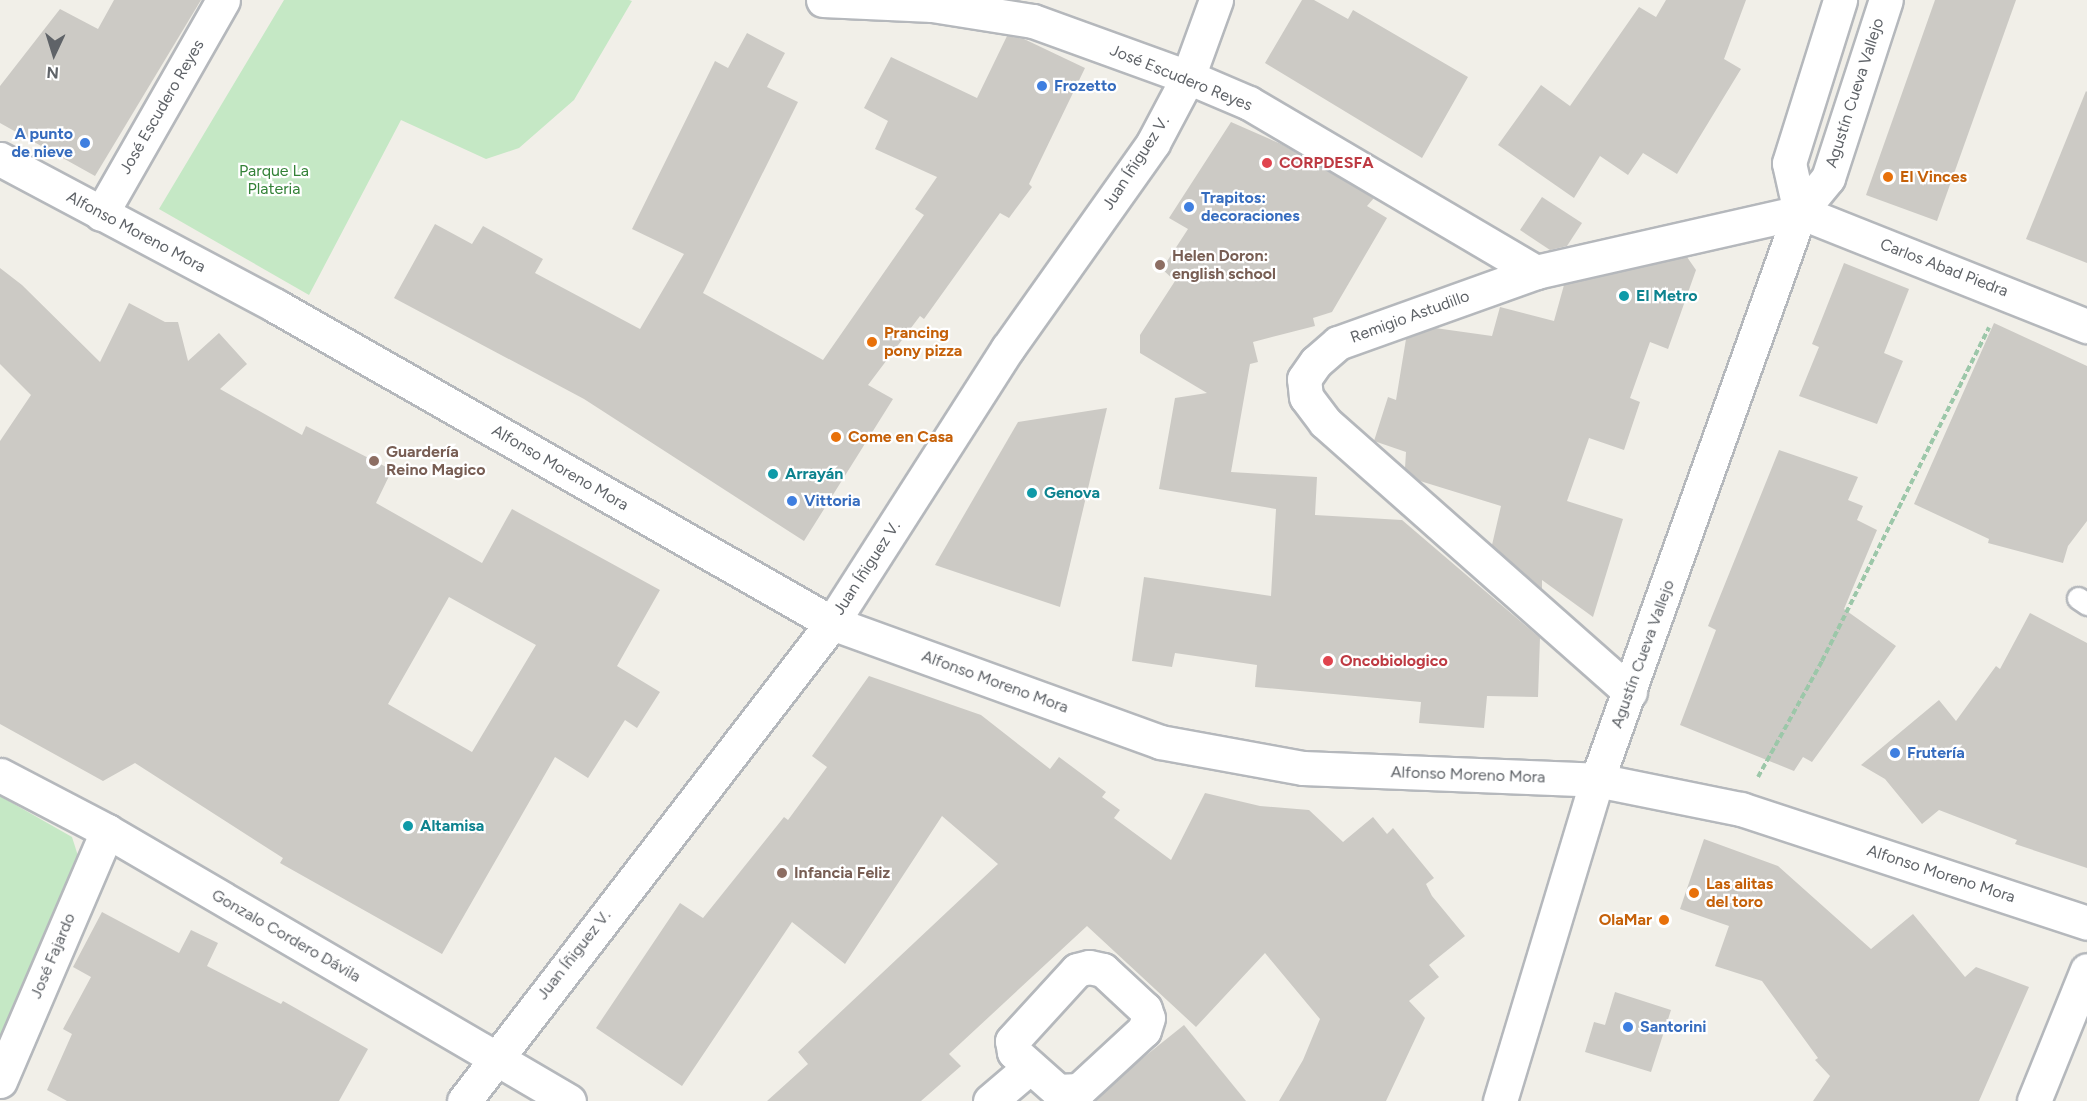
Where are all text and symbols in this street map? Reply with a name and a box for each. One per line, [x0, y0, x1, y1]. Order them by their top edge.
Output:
street label: Agustín Cueva Vallejo [1822, 16, 1888, 170]
north arrow [24, 24, 84, 84]
street label: José Escudero Reyes [116, 36, 208, 178]
street label: José Escudero Reyes [1107, 41, 1255, 115]
text: N [46, 63, 60, 82]
place label: Frozetto [1054, 76, 1117, 96]
marker: Frozetto [1035, 79, 1049, 93]
street label: Juan Íñiguez V. [1098, 112, 1174, 214]
place label: A punto de nieve [12, 124, 73, 162]
marker: A punto de nieve [78, 136, 92, 150]
place label: CORPDESFA [1279, 153, 1374, 173]
marker: CORPDESFA [1260, 156, 1274, 170]
park label: Parque La Plateria [239, 161, 309, 199]
place label: El Vinces [1900, 167, 1967, 187]
marker: El Vinces [1881, 170, 1895, 184]
street label: Alfonso Moreno Mora [63, 187, 209, 277]
place label: Trapitos: decoraciones [1201, 188, 1300, 226]
marker: Trapitos: decoraciones [1182, 200, 1196, 214]
street label: Carlos Abad Piedra [1877, 235, 2011, 301]
place label: Helen Doron: english school [1172, 246, 1276, 284]
marker: Helen Doron: english school [1153, 258, 1167, 272]
place label: El Metro [1636, 286, 1698, 306]
street label: Remigio Astudillo [1348, 287, 1472, 347]
marker: El Metro [1617, 289, 1631, 303]
place label: Prancing pony pizza [884, 323, 962, 361]
marker: Prancing pony pizza [865, 335, 879, 349]
street label: Alfonso Moreno Mora [488, 421, 632, 515]
place label: Come en Casa [848, 427, 953, 447]
marker: Come en Casa [829, 430, 843, 444]
place label: Guardería Reino Magico [386, 442, 486, 480]
marker: Guardería Reino Magico [367, 454, 381, 468]
place label: Arrayán [785, 464, 843, 484]
marker: Arrayán [766, 467, 780, 481]
place label: Genova [1044, 483, 1100, 503]
marker: Genova [1025, 486, 1039, 500]
place label: Vittoria [804, 491, 861, 511]
marker: Vittoria [785, 494, 799, 508]
street label: Juan Íñiguez V. [829, 517, 905, 619]
street label: Agustín Cueva Vallejo [1607, 577, 1679, 731]
street label: Alfonso Moreno Mora [919, 647, 1071, 717]
place label: Oncobiologico [1340, 651, 1448, 671]
marker: Oncobiologico [1321, 654, 1335, 668]
place label: Frutería [1907, 743, 1965, 763]
marker: Frutería [1888, 746, 1902, 760]
street label: Alfonso Moreno Mora [1390, 763, 1546, 787]
place label: Altamisa [420, 816, 484, 836]
marker: Altamisa [401, 819, 415, 833]
street label: Alfonso Moreno Mora [1865, 841, 2017, 907]
place label: Infancia Feliz [794, 863, 890, 883]
marker: Infancia Feliz [775, 866, 789, 880]
place label: Las alitas del toro [1706, 874, 1773, 912]
street label: Gonzalo Cordero Dávila [208, 885, 364, 987]
marker: Las alitas del toro [1687, 886, 1701, 900]
street label: Juan Íñiguez V. [533, 906, 615, 1004]
street label: José Fajardo [26, 910, 80, 1002]
place label: OlaMar [1599, 910, 1652, 930]
marker: OlaMar [1657, 913, 1671, 927]
place label: Santorini [1640, 1017, 1706, 1037]
marker: Santorini [1621, 1020, 1635, 1034]

